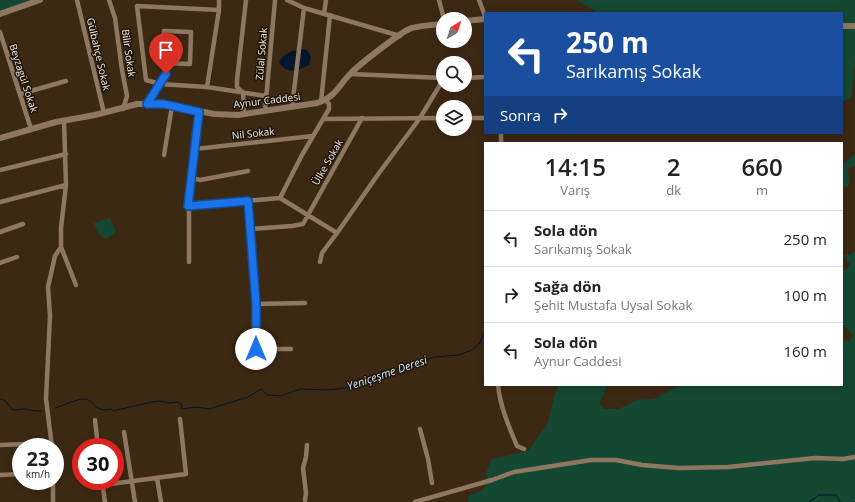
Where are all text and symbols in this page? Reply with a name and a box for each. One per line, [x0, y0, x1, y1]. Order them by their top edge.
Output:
north arrow [436, 12, 472, 48]
map controls [436, 12, 472, 136]
street label: Gülbahçe Sokak [84, 16, 114, 92]
text: 250 m [566, 23, 649, 61]
street label: Zülal Sokak [252, 26, 270, 81]
street label: Bilir Sokak [119, 28, 139, 79]
icon: left [500, 28, 552, 80]
pin [149, 33, 183, 74]
icon: arrive [155, 39, 177, 61]
street label: Beyzagül Sokak [6, 42, 42, 115]
button: search [436, 56, 472, 92]
text: Sarıkamış Sokak [566, 59, 701, 83]
street label: Aynur Caddesi [233, 89, 301, 111]
button: layers [436, 100, 472, 136]
icon: right [549, 104, 571, 126]
text: Sonra [500, 105, 541, 125]
street label: Nil Sokak [231, 124, 276, 142]
street label: Ülke Sokak [308, 136, 346, 188]
text: 14:15 [544, 150, 606, 183]
text: 2 [667, 150, 681, 183]
text: 660 [741, 150, 783, 183]
text: Varış [560, 181, 590, 199]
text: dk [666, 181, 681, 199]
text: m [756, 181, 768, 199]
text: Sola dön [534, 220, 598, 240]
icon: left [500, 228, 522, 250]
text: 250 m [783, 229, 827, 249]
text: Sarıkamış Sokak [534, 240, 632, 258]
text: Sağa dön [534, 276, 601, 296]
icon: right [500, 284, 522, 306]
text: 100 m [783, 285, 827, 305]
text: Şehit Mustafa Uysal Sokak [534, 296, 692, 314]
position arrow [235, 328, 277, 370]
text: Sola dön [534, 332, 598, 352]
icon: left [500, 340, 522, 362]
text: 160 m [783, 341, 827, 361]
water label: Yeniçeşme Deresi [345, 352, 429, 393]
text: Aynur Caddesi [534, 352, 621, 370]
speed limit sign: 30 [72, 438, 124, 490]
text: 23 [27, 445, 49, 472]
text: km/h [26, 467, 50, 481]

